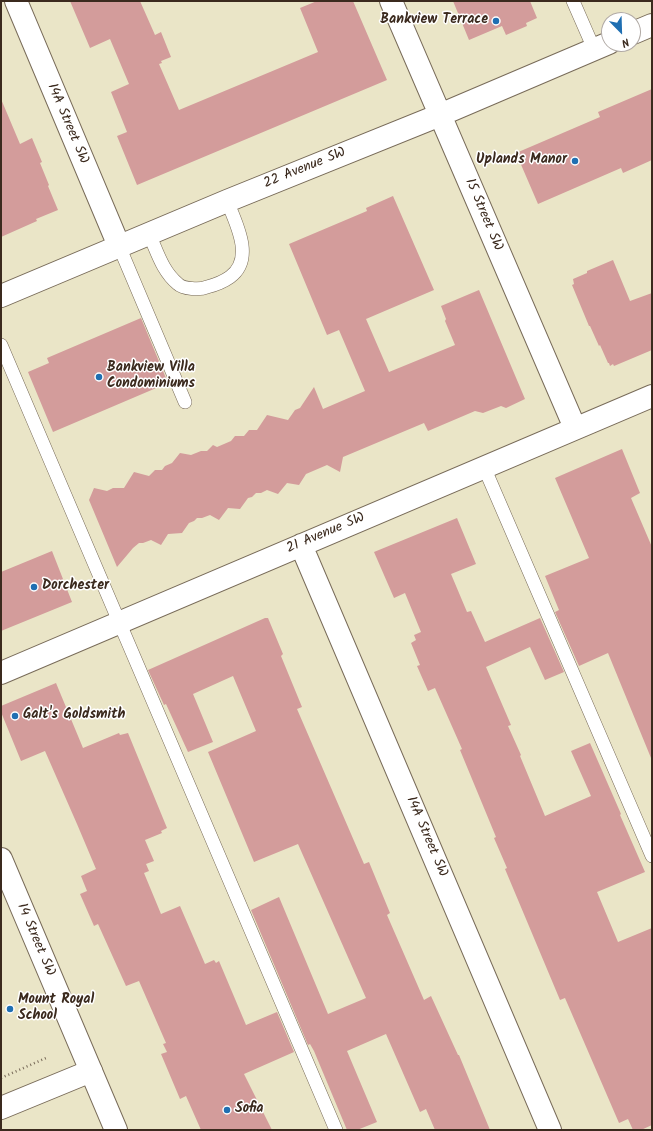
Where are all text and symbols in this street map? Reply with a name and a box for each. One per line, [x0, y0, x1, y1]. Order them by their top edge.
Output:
north arrow [601, 12, 641, 52]
place label: Bankview Terrace [380, 13, 488, 29]
marker: Bankview Terrace [491, 16, 501, 26]
text: N [619, 32, 632, 52]
street label: 14A Street SW [43, 81, 91, 167]
street label: 22 Avenue SW [261, 145, 349, 193]
place label: Uplands Manor [476, 153, 567, 169]
marker: Uplands Manor [570, 156, 580, 166]
street label: 15 Street SW [460, 176, 506, 254]
place label: Bankview Villa Condominiums [107, 361, 195, 394]
marker: Bankview Villa Condominiums [94, 372, 104, 382]
street label: 21 Avenue SW [284, 510, 368, 558]
place label: Dorchester [42, 579, 109, 595]
marker: Dorchester [29, 582, 39, 592]
place label: Galt's Goldsmith [23, 708, 125, 724]
marker: Galt's Goldsmith [10, 711, 20, 721]
street label: 14A Street SW [402, 794, 450, 880]
street label: 14 Street SW [12, 901, 58, 979]
place label: Mount Royal School [18, 993, 94, 1026]
marker: Mount Royal School [5, 1004, 15, 1014]
place label: Sofia [235, 1102, 264, 1118]
marker: Sofia [222, 1105, 232, 1115]

